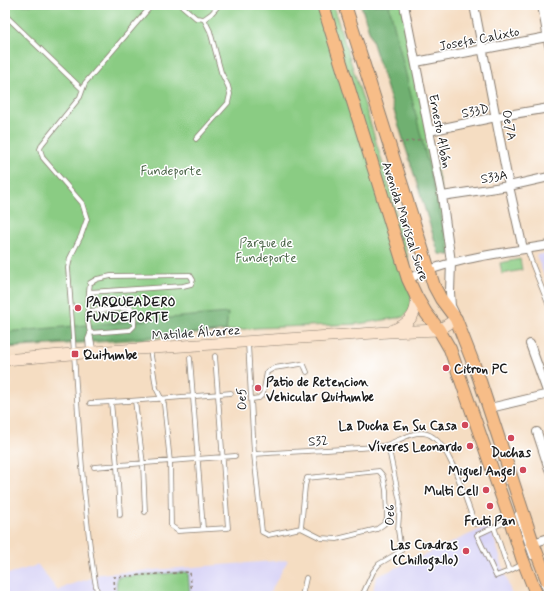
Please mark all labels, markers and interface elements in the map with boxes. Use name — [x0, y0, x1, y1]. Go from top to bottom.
street label: Josefa Calixto — [438, 23, 521, 56]
street label: Ernesto Albán — [424, 93, 455, 170]
street label: S33D — [460, 100, 491, 123]
street label: Oe7A — [497, 108, 520, 142]
street label: Avenida Mariscal Sucre — [377, 159, 432, 283]
park label: Fundeporte — [140, 163, 202, 180]
street label: S33A — [479, 167, 509, 188]
park label: Parque de Fundeporte — [235, 235, 297, 267]
place label: PARQUEADERO FUNDEPORTE — [86, 294, 175, 326]
marker: PARQUEADERO FUNDEPORTE — [73, 303, 83, 313]
street label: Matilde Álvarez — [151, 321, 242, 345]
place label: Quitumbe — [83, 347, 138, 364]
marker: Quitumbe — [70, 349, 80, 359]
place label: Citron PC — [454, 361, 508, 378]
marker: Citron PC — [441, 363, 451, 373]
place label: Patio de Retencion Vehicular Quitumbe — [266, 374, 374, 406]
marker: Patio de Retencion Vehicular Quitumbe — [253, 383, 263, 393]
street label: Oe5 — [233, 387, 252, 411]
place label: La Ducha En Su Casa — [339, 418, 457, 435]
marker: La Ducha En Su Casa — [460, 420, 470, 430]
street label: S32 — [308, 432, 329, 451]
marker: Duchas — [506, 433, 516, 443]
place label: Víveres Leonardo — [368, 439, 462, 456]
marker: Víveres Leonardo — [465, 441, 475, 451]
place label: Duchas — [491, 445, 531, 462]
place label: Miguel Angel — [448, 463, 515, 483]
marker: Miguel Angel — [518, 465, 528, 475]
place label: Multi Cell — [424, 483, 478, 500]
marker: Multi Cell — [481, 485, 491, 495]
marker: Fruti Pan — [485, 501, 495, 511]
street label: Oe6 — [382, 504, 399, 526]
place label: Fruti Pan — [464, 513, 516, 530]
place label: Las Cuadras (Chillogallo) — [390, 537, 458, 572]
marker: Las Cuadras (Chillogallo) — [461, 546, 471, 556]

